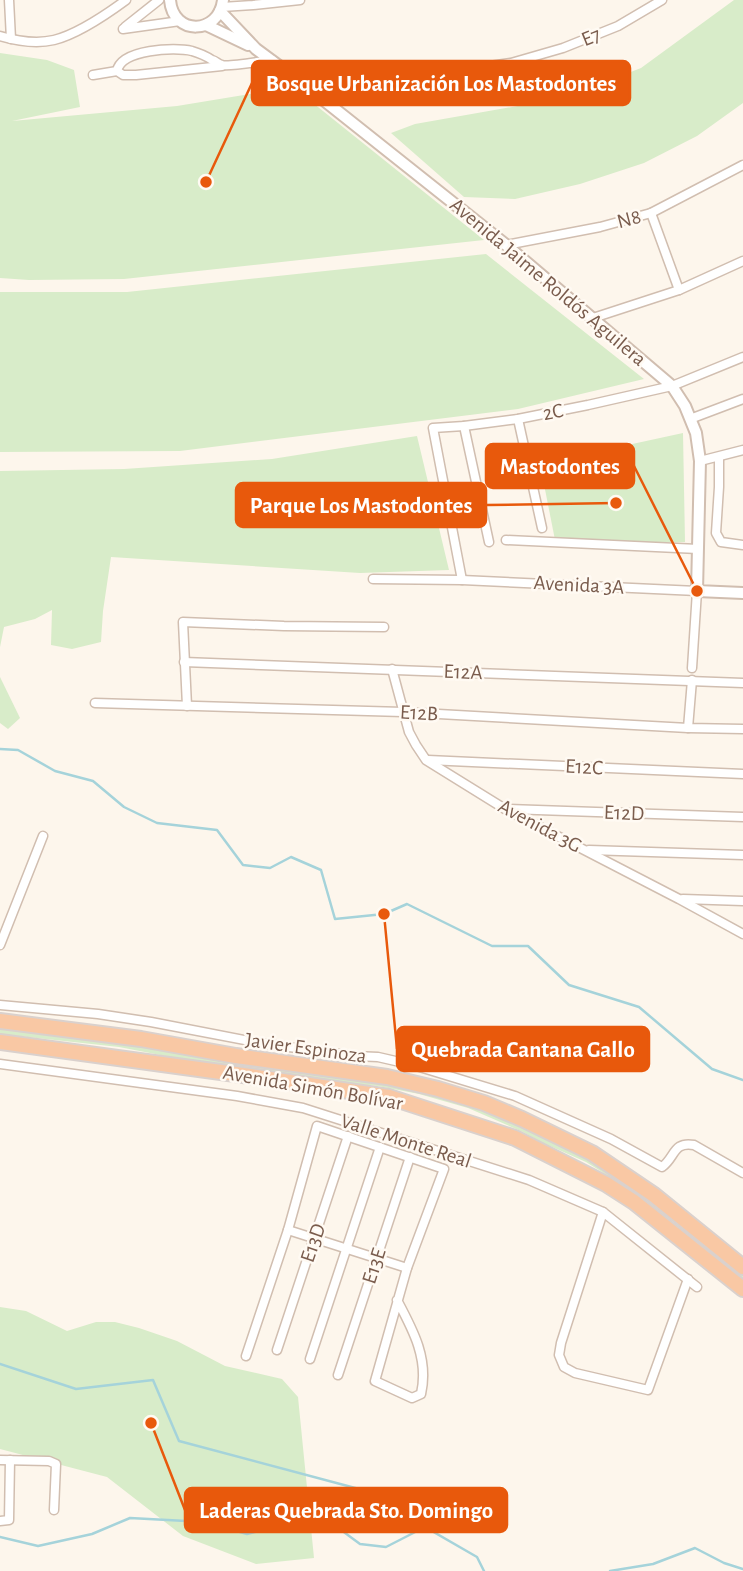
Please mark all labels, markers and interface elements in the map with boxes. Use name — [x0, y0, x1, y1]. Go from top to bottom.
street label: E7 — [578, 24, 604, 50]
callout: Bosque Urbanización Los Mastodontes — [252, 61, 630, 105]
text: Bosque Urbanización Los Mastodontes — [266, 73, 616, 96]
street label: Avenida Jaime Roldós Aguilera — [446, 194, 650, 370]
street label: N8 — [615, 206, 643, 232]
street label: 2C — [541, 400, 565, 424]
callout: Mastodontes — [486, 444, 634, 488]
text: Mastodontes — [500, 456, 620, 479]
callout: Parque Los Mastodontes — [236, 483, 486, 527]
text: Parque Los Mastodontes — [250, 495, 472, 518]
street label: Avenida 3A — [533, 572, 625, 598]
street label: E12A — [443, 661, 483, 683]
street label: E12B — [399, 702, 439, 724]
street label: E12C — [565, 756, 604, 778]
street label: Avenida 3G — [495, 795, 585, 857]
street label: E12D — [603, 802, 645, 824]
callout: Quebrada Cantana Gallo — [397, 1027, 649, 1071]
street label: Javier Espinoza — [244, 1029, 368, 1067]
text: Quebrada Cantana Gallo — [411, 1039, 635, 1062]
street label: Avenida Simón Bolívar — [221, 1062, 405, 1114]
street label: Valle Monte Real — [338, 1110, 474, 1172]
street label: E13D — [297, 1221, 329, 1265]
street label: E13E — [358, 1246, 390, 1286]
callout: Laderas Quebrada Sto. Domingo — [185, 1488, 507, 1532]
text: Laderas Quebrada Sto. Domingo — [199, 1500, 493, 1523]

